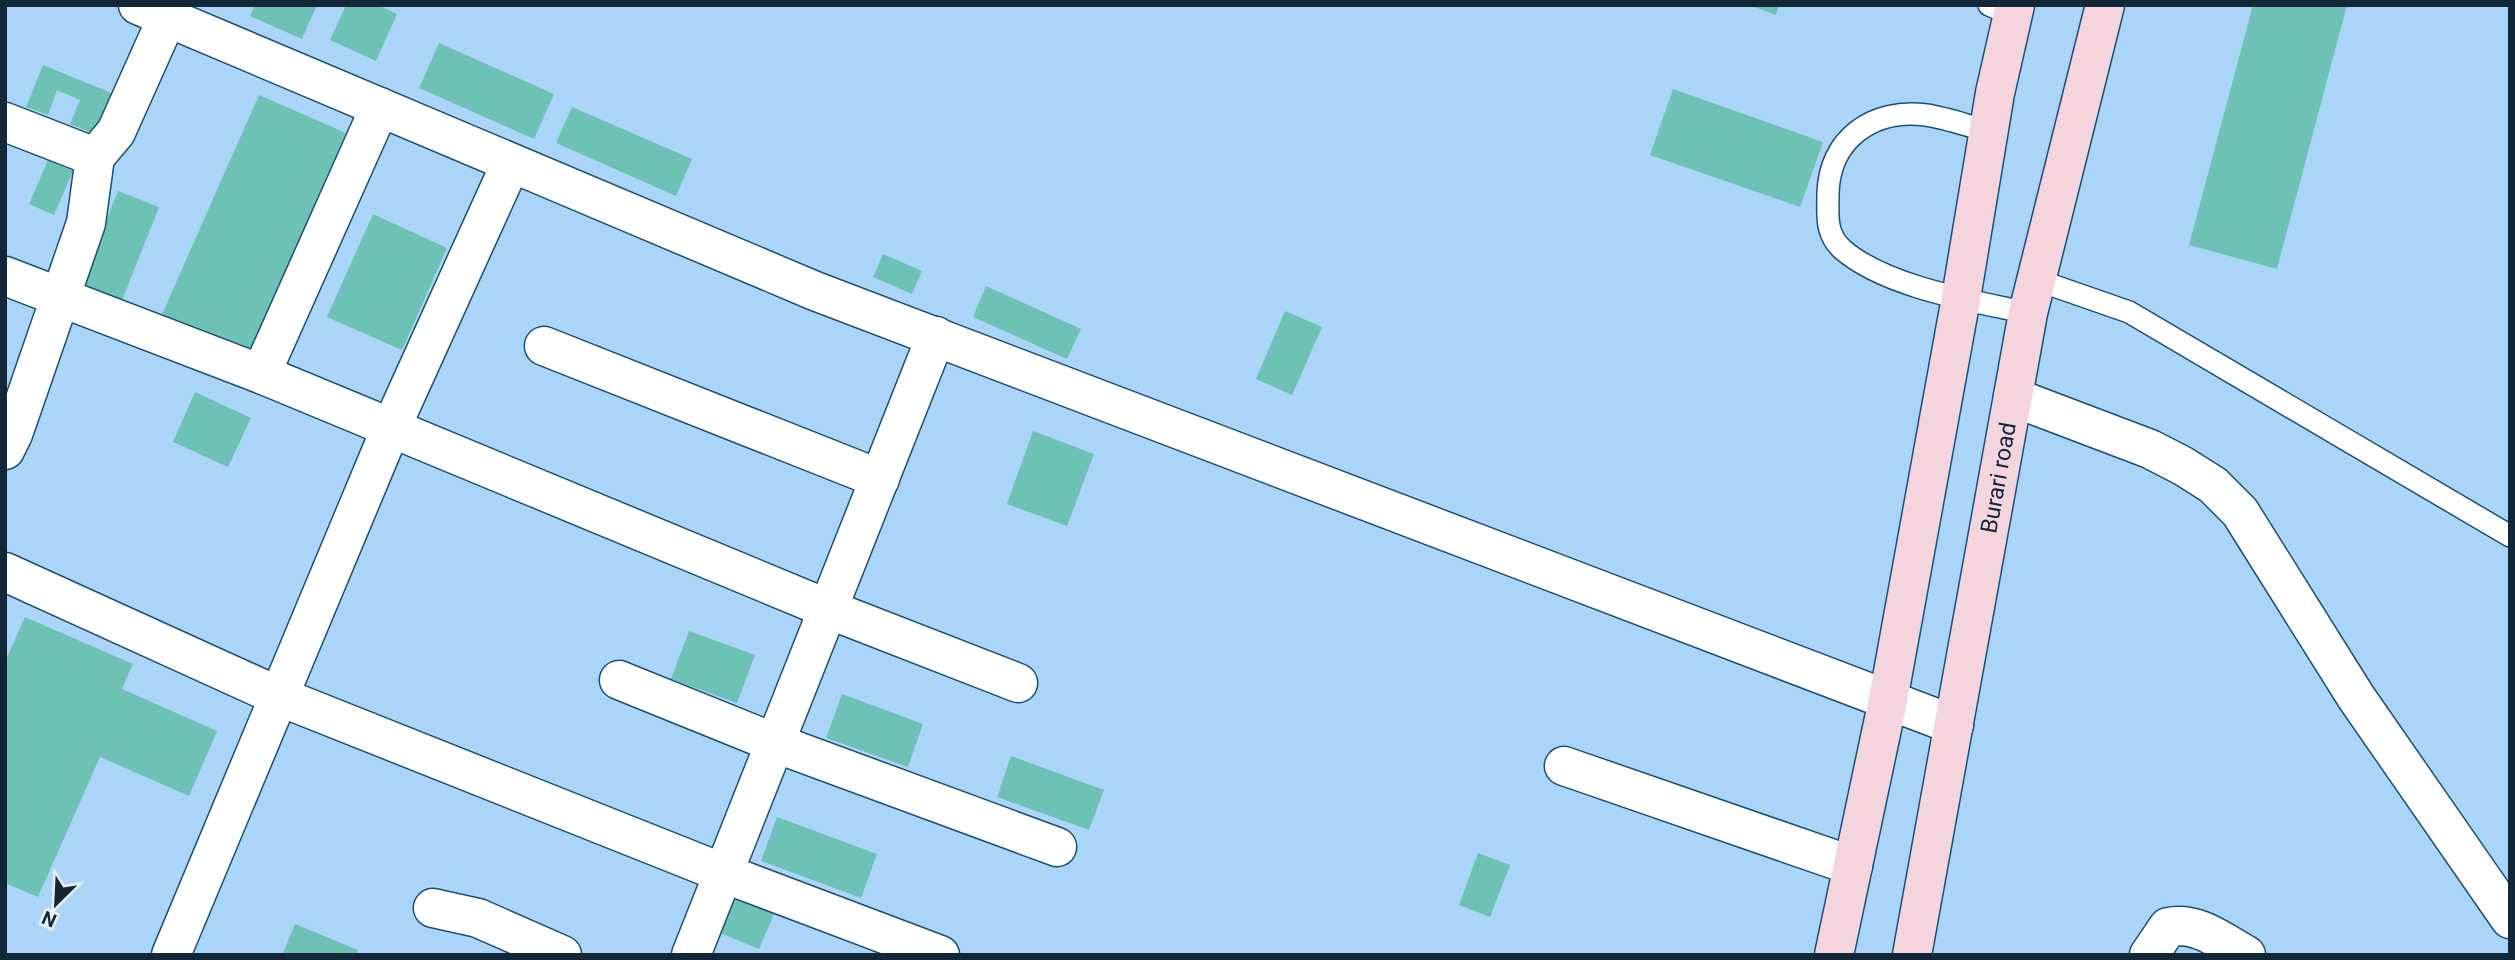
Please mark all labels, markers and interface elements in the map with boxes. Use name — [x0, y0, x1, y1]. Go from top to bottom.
street label: Burari road — [1975, 420, 2021, 535]
north arrow — [21, 869, 91, 939]
text: N — [38, 906, 60, 932]

